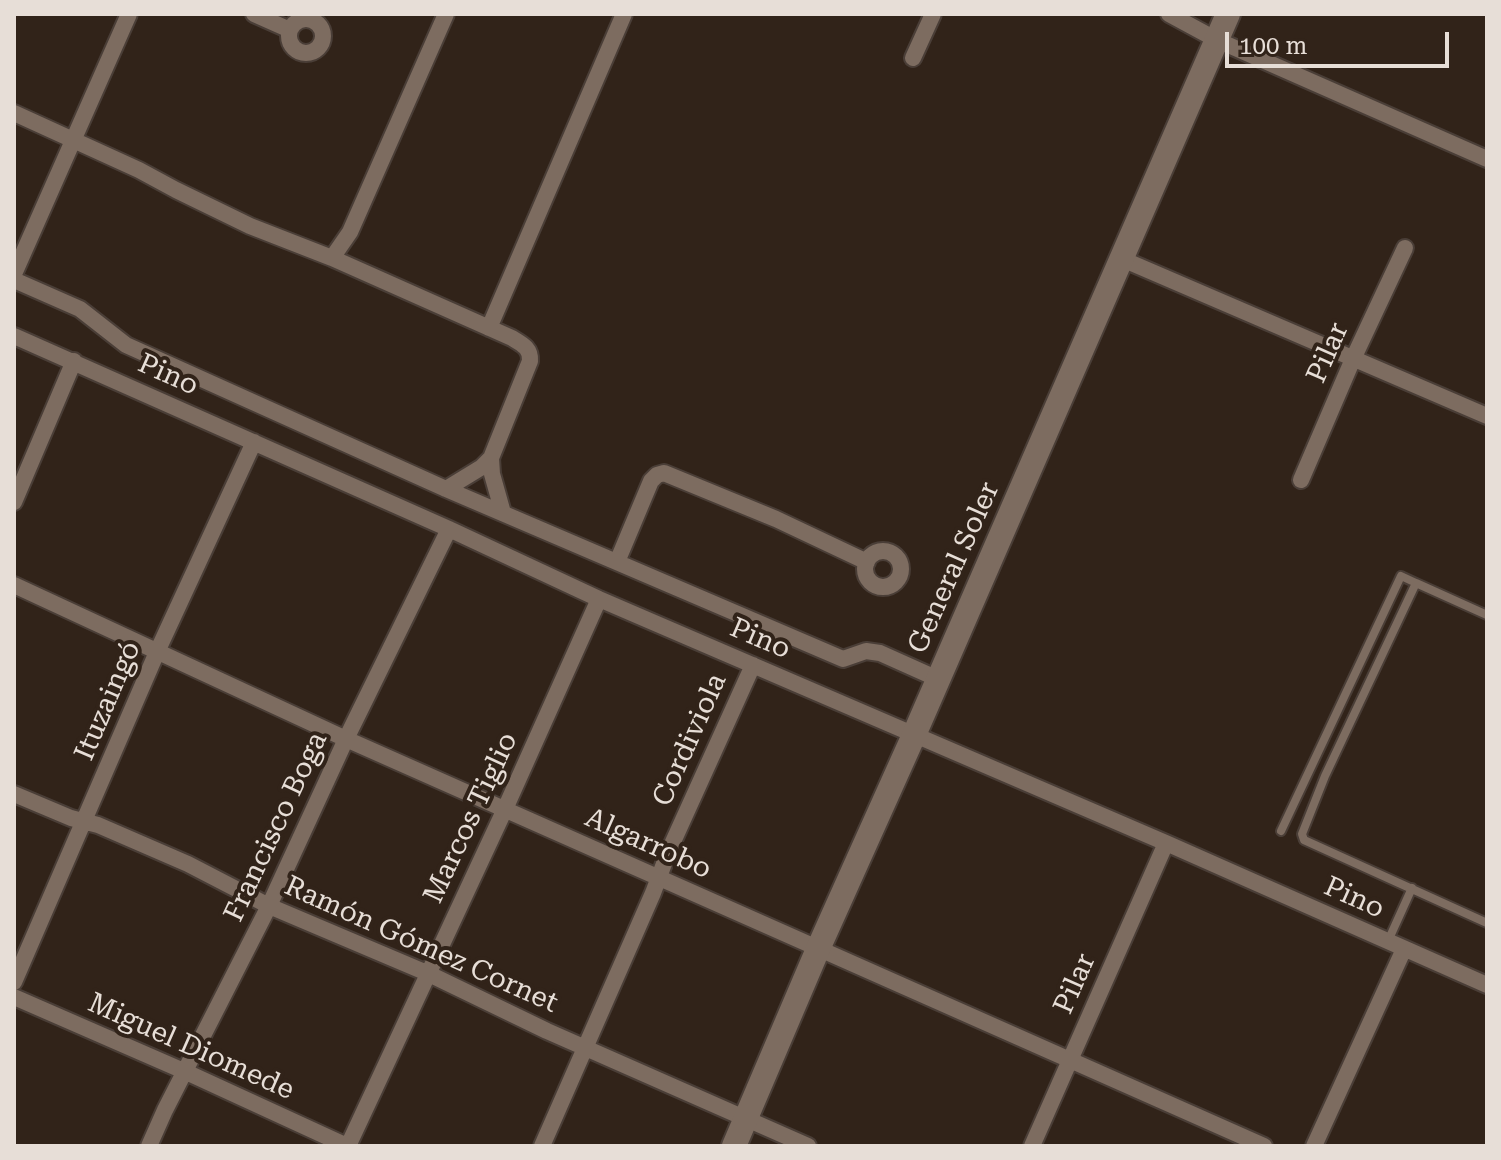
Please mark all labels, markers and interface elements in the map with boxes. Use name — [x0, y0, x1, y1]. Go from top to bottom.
scale bar — [1229, 16, 1453, 66]
text: 100 m — [1239, 32, 1307, 60]
street label: Pilar — [1300, 318, 1356, 388]
street label: Pino — [133, 347, 203, 403]
street label: General Soler — [901, 477, 1007, 659]
street label: Pino — [725, 611, 795, 667]
street label: Ituzaingó — [68, 636, 148, 766]
street label: Cordiviola — [646, 668, 734, 812]
street label: Francisco Boga — [217, 727, 335, 927]
street label: Marcos Tiglio — [417, 727, 525, 909]
street label: Algarrobo — [580, 801, 716, 887]
street label: Ramón Gómez Cornet — [279, 870, 563, 1020]
street label: Pino — [1319, 870, 1389, 926]
street label: Pilar — [1047, 949, 1103, 1019]
street label: Miguel Diomede — [83, 987, 299, 1107]

